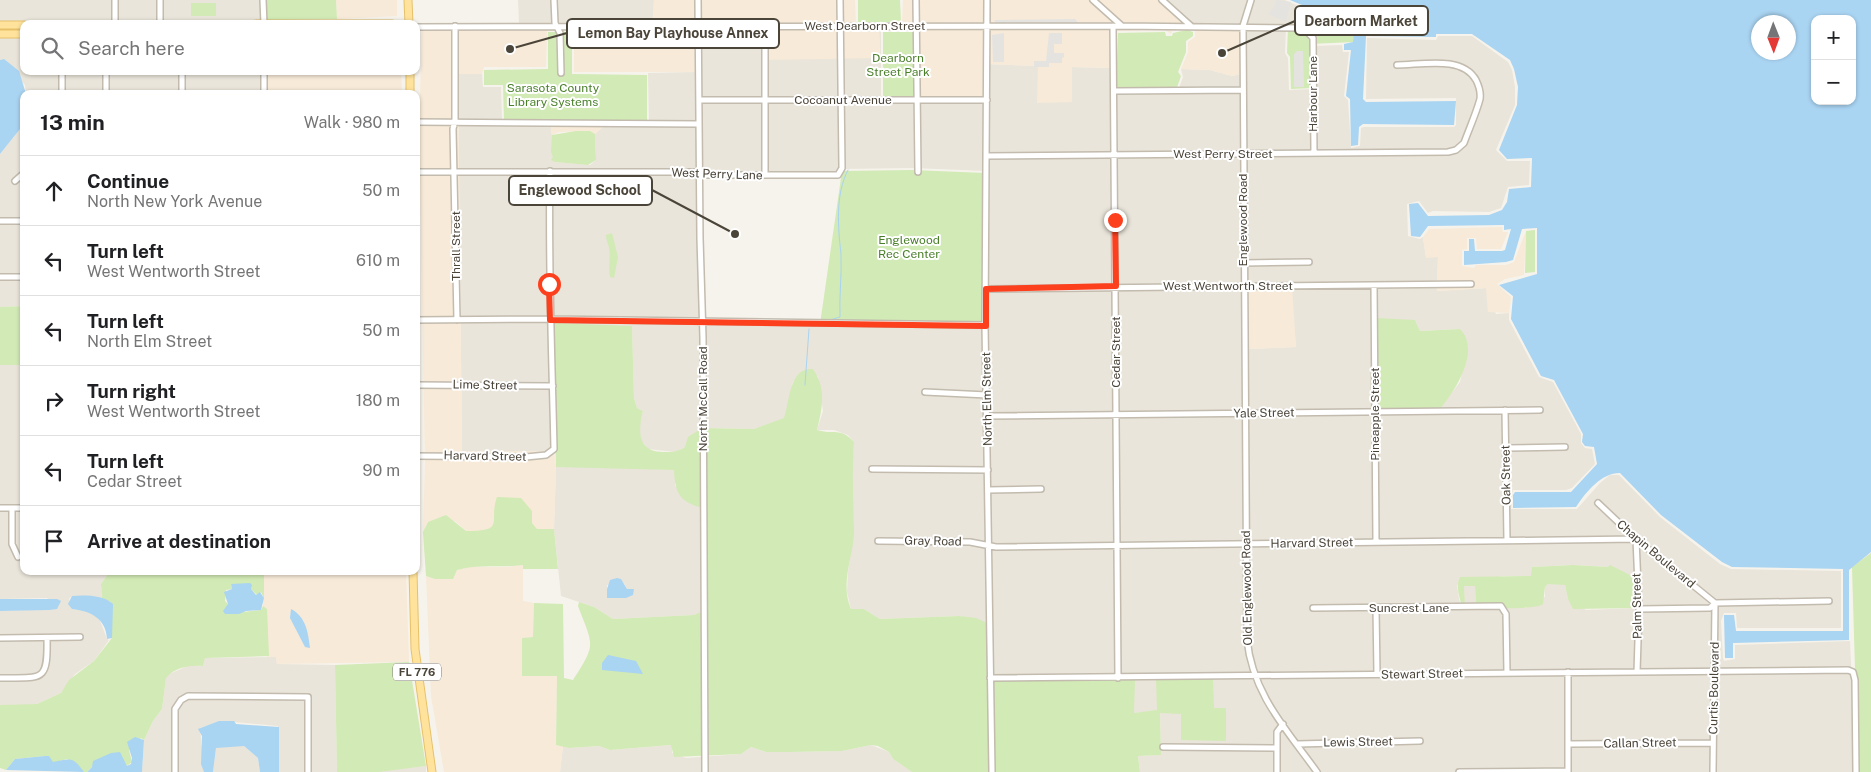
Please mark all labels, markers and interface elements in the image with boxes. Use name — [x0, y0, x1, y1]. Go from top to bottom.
callout: Dearborn Market — [1295, 6, 1428, 35]
text: Dearborn Market — [1304, 13, 1418, 29]
north arrow — [1751, 15, 1796, 60]
map controls — [1811, 15, 1856, 105]
button: + — [1811, 15, 1856, 60]
callout: Lemon Bay Playhouse Annex — [567, 19, 779, 48]
street label: West Dearborn Street — [804, 19, 926, 33]
search box — [20, 20, 420, 75]
text: Lemon Bay Playhouse Annex — [577, 25, 769, 41]
icon: search — [38, 34, 66, 62]
text: Search here — [78, 37, 185, 59]
park label: Dearborn Street Park — [866, 51, 930, 79]
street label: Harbour Lane — [1306, 56, 1320, 132]
button: − — [1811, 60, 1856, 105]
park label: Sarasota County Library Systems — [507, 81, 600, 109]
street label: Cocoanut Avenue — [794, 93, 892, 107]
text: 13 min — [40, 110, 105, 135]
text: Walk · 980 m — [304, 113, 400, 132]
street label: West Perry Street — [1173, 147, 1273, 161]
street label: West Perry Lane — [671, 165, 763, 183]
text: Continue — [87, 170, 169, 192]
street label: Englewood Road — [1236, 173, 1250, 267]
callout: Englewood School — [509, 176, 652, 205]
icon: ahead — [40, 177, 68, 205]
text: 50 m — [362, 181, 400, 200]
text: Englewood School — [519, 182, 642, 198]
text: North New York Avenue — [87, 192, 262, 211]
route end — [1104, 209, 1127, 232]
street label: Thrall Street — [449, 211, 463, 281]
park label: Englewood Rec Center — [878, 233, 940, 261]
text: Turn left — [87, 240, 164, 262]
icon: left — [40, 247, 68, 275]
text: 610 m — [356, 251, 400, 270]
text: West Wentworth Street — [87, 262, 260, 281]
route start — [538, 273, 561, 296]
street label: West Wentworth Street — [1163, 279, 1293, 293]
text: Turn left — [87, 310, 164, 332]
street label: Cedar Street — [1109, 316, 1123, 388]
icon: left — [40, 317, 68, 345]
text: 50 m — [362, 321, 400, 340]
text: North Elm Street — [87, 332, 212, 351]
street label: North McCall Road — [696, 346, 710, 452]
street label: North Elm Street — [979, 352, 995, 446]
street label: Pineapple Street — [1368, 367, 1382, 461]
street label: Lime Street — [452, 377, 518, 393]
text: Turn right — [87, 380, 176, 402]
icon: right — [40, 387, 68, 415]
text: 180 m — [356, 391, 400, 410]
text: West Wentworth Street — [87, 402, 260, 421]
street label: Yale Street — [1233, 405, 1295, 421]
street label: Oak Street — [1498, 445, 1514, 505]
street label: Harvard Street — [443, 448, 527, 464]
text: Turn left — [87, 450, 164, 472]
icon: left — [40, 457, 68, 485]
text: 90 m — [363, 461, 400, 480]
text: Cedar Street — [87, 472, 182, 491]
street label: Chapin Boulevard — [1614, 517, 1698, 591]
icon: arrive — [40, 527, 68, 555]
text: Arrive at destination — [87, 530, 271, 552]
street label: Old Englewood Road — [1239, 530, 1255, 646]
street label: Gray Road — [904, 533, 962, 549]
street label: Harvard Street — [1270, 535, 1354, 551]
street label: Palm Street — [1629, 573, 1645, 639]
street label: Suncrest Lane — [1369, 601, 1449, 615]
street label: Curtis Boulevard — [1706, 642, 1722, 734]
road number: FL 776 — [393, 664, 441, 680]
street label: Stewart Street — [1381, 666, 1463, 682]
street label: Lewis Street — [1323, 734, 1393, 750]
street label: Callan Street — [1603, 735, 1677, 751]

